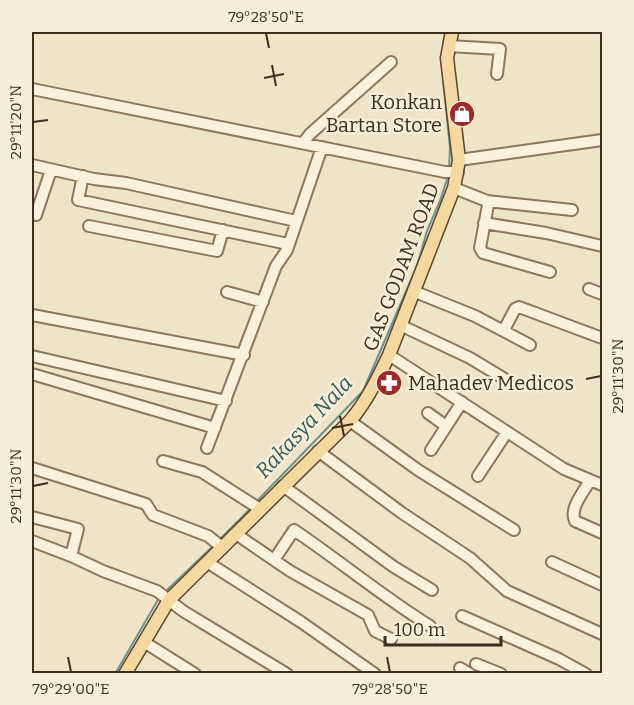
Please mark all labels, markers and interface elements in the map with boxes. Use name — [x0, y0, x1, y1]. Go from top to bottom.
text: 79°28'50"E — [228, 8, 304, 26]
text: 29°11'20"N — [7, 85, 25, 159]
place label: Konkan Bartan Store — [326, 90, 442, 137]
shop icon: Konkan Bartan Store — [447, 99, 477, 129]
street label: GAS GODAM ROAD — [358, 180, 444, 354]
text: 29°11'30"N — [609, 338, 627, 413]
pharmacy icon: Mahadev Medicos — [374, 368, 404, 398]
water label: Rakasya Nala — [250, 370, 358, 484]
place label: Mahadev Medicos — [408, 371, 574, 395]
text: 29°11'30"N — [7, 448, 25, 523]
scale bar — [385, 609, 500, 647]
text: 100 m — [394, 619, 445, 641]
text: 79°29'00"E — [32, 680, 110, 698]
text: 79°28'50"E — [352, 680, 428, 698]

